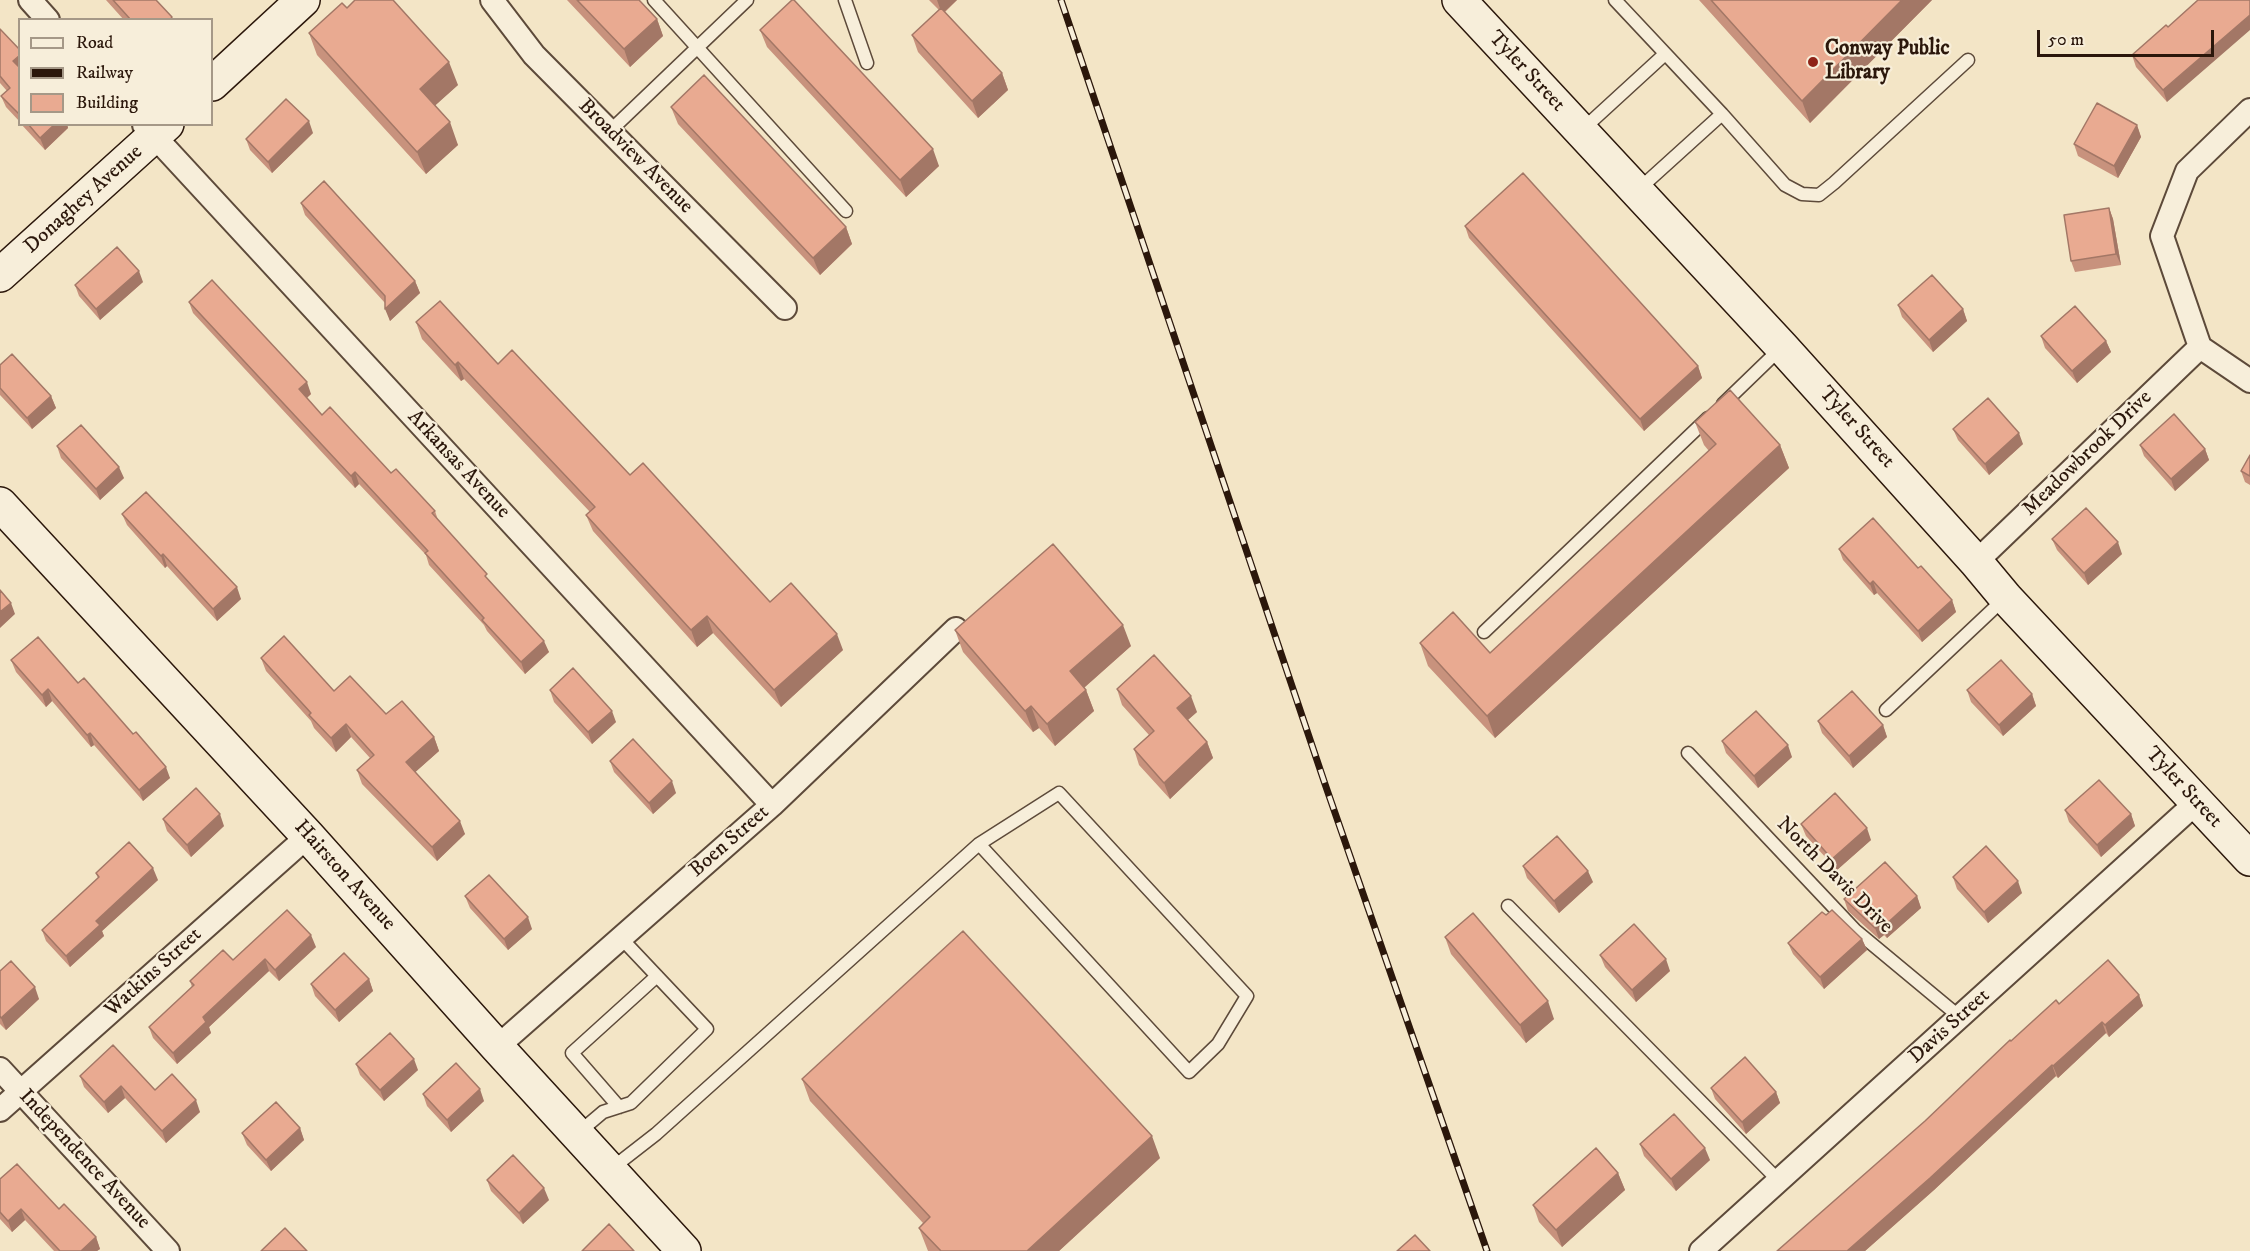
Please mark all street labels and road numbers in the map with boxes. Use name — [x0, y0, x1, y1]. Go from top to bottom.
street label: Tyler Street — [1482, 26, 1570, 118]
street label: Broadview Avenue — [572, 94, 698, 220]
street label: Donaghey Avenue — [20, 140, 148, 260]
street label: Tyler Street — [1813, 382, 1899, 474]
street label: Meadowbrook Drive — [2018, 386, 2158, 522]
street label: Arkansas Avenue — [401, 405, 515, 525]
street label: Tyler Street — [2139, 742, 2227, 834]
street label: Boen Street — [685, 801, 775, 883]
street label: North Davis Drive — [1770, 812, 1898, 940]
street label: Hairston Avenue — [288, 816, 400, 936]
street label: Watkins Street — [100, 923, 208, 1023]
street label: Davis Street — [1904, 984, 1996, 1070]
street label: Independence Avenue — [13, 1085, 155, 1235]

